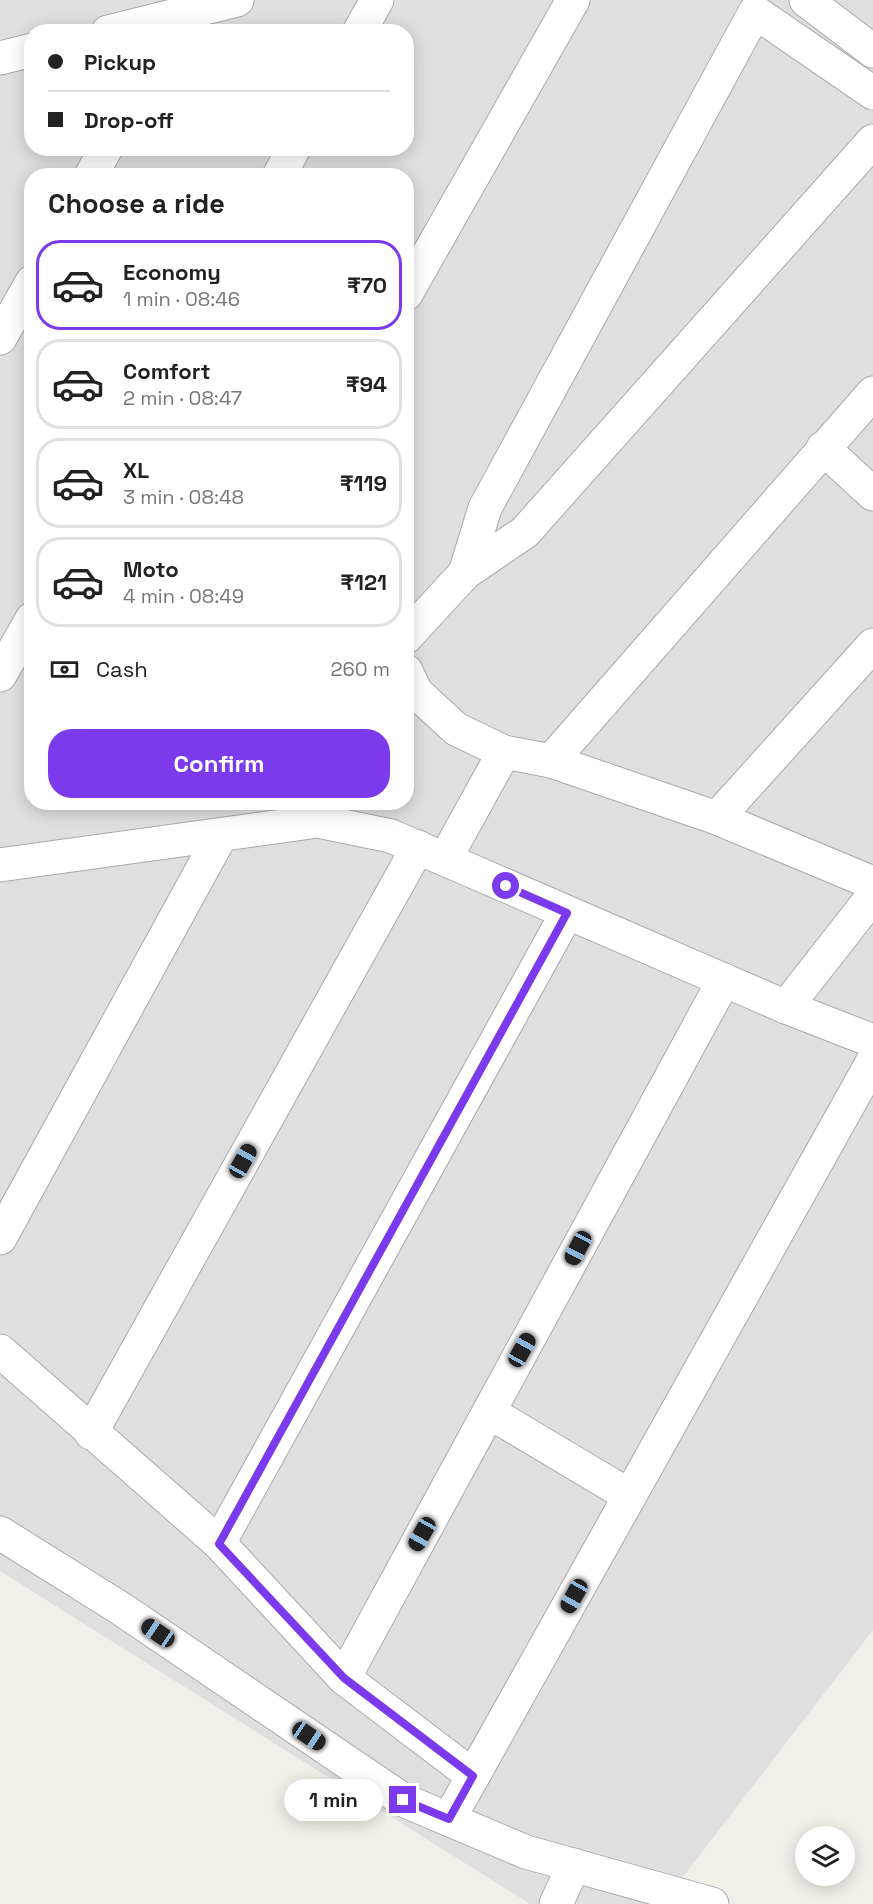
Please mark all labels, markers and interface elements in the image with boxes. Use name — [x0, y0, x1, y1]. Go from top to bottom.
text: Pickup — [84, 48, 156, 76]
text: Drop-off — [84, 106, 174, 134]
text: Choose a ride — [48, 186, 225, 221]
icon: car — [51, 258, 105, 312]
text: Economy — [123, 258, 221, 286]
text: ₹70 — [347, 271, 387, 299]
text: 1 min · 08:46 — [123, 286, 240, 312]
icon: car — [51, 357, 105, 411]
text: Comfort — [123, 357, 211, 385]
text: ₹94 — [346, 370, 387, 398]
text: 2 min · 08:47 — [123, 385, 242, 411]
icon: car — [51, 456, 105, 510]
text: XL — [123, 456, 149, 484]
text: ₹119 — [340, 469, 387, 497]
text: 3 min · 08:48 — [123, 484, 244, 510]
icon: car — [51, 555, 105, 609]
text: Moto — [123, 555, 179, 583]
text: ₹121 — [340, 568, 387, 596]
text: 4 min · 08:49 — [123, 583, 244, 609]
icon: cash — [48, 653, 81, 686]
text: Cash — [96, 655, 148, 683]
text: 260 m — [331, 656, 390, 682]
button: Confirm — [48, 729, 390, 798]
route start — [492, 872, 519, 899]
car — [226, 1141, 260, 1181]
car — [562, 1228, 594, 1268]
car — [505, 1330, 539, 1370]
car — [405, 1514, 439, 1554]
car — [557, 1576, 591, 1616]
car — [138, 1615, 178, 1651]
car — [289, 1718, 329, 1754]
callout: 1 min — [283, 1779, 382, 1821]
route end — [389, 1786, 416, 1813]
text: 1 min — [309, 1787, 358, 1813]
map controls — [795, 1826, 855, 1886]
button: layers — [795, 1826, 855, 1886]

